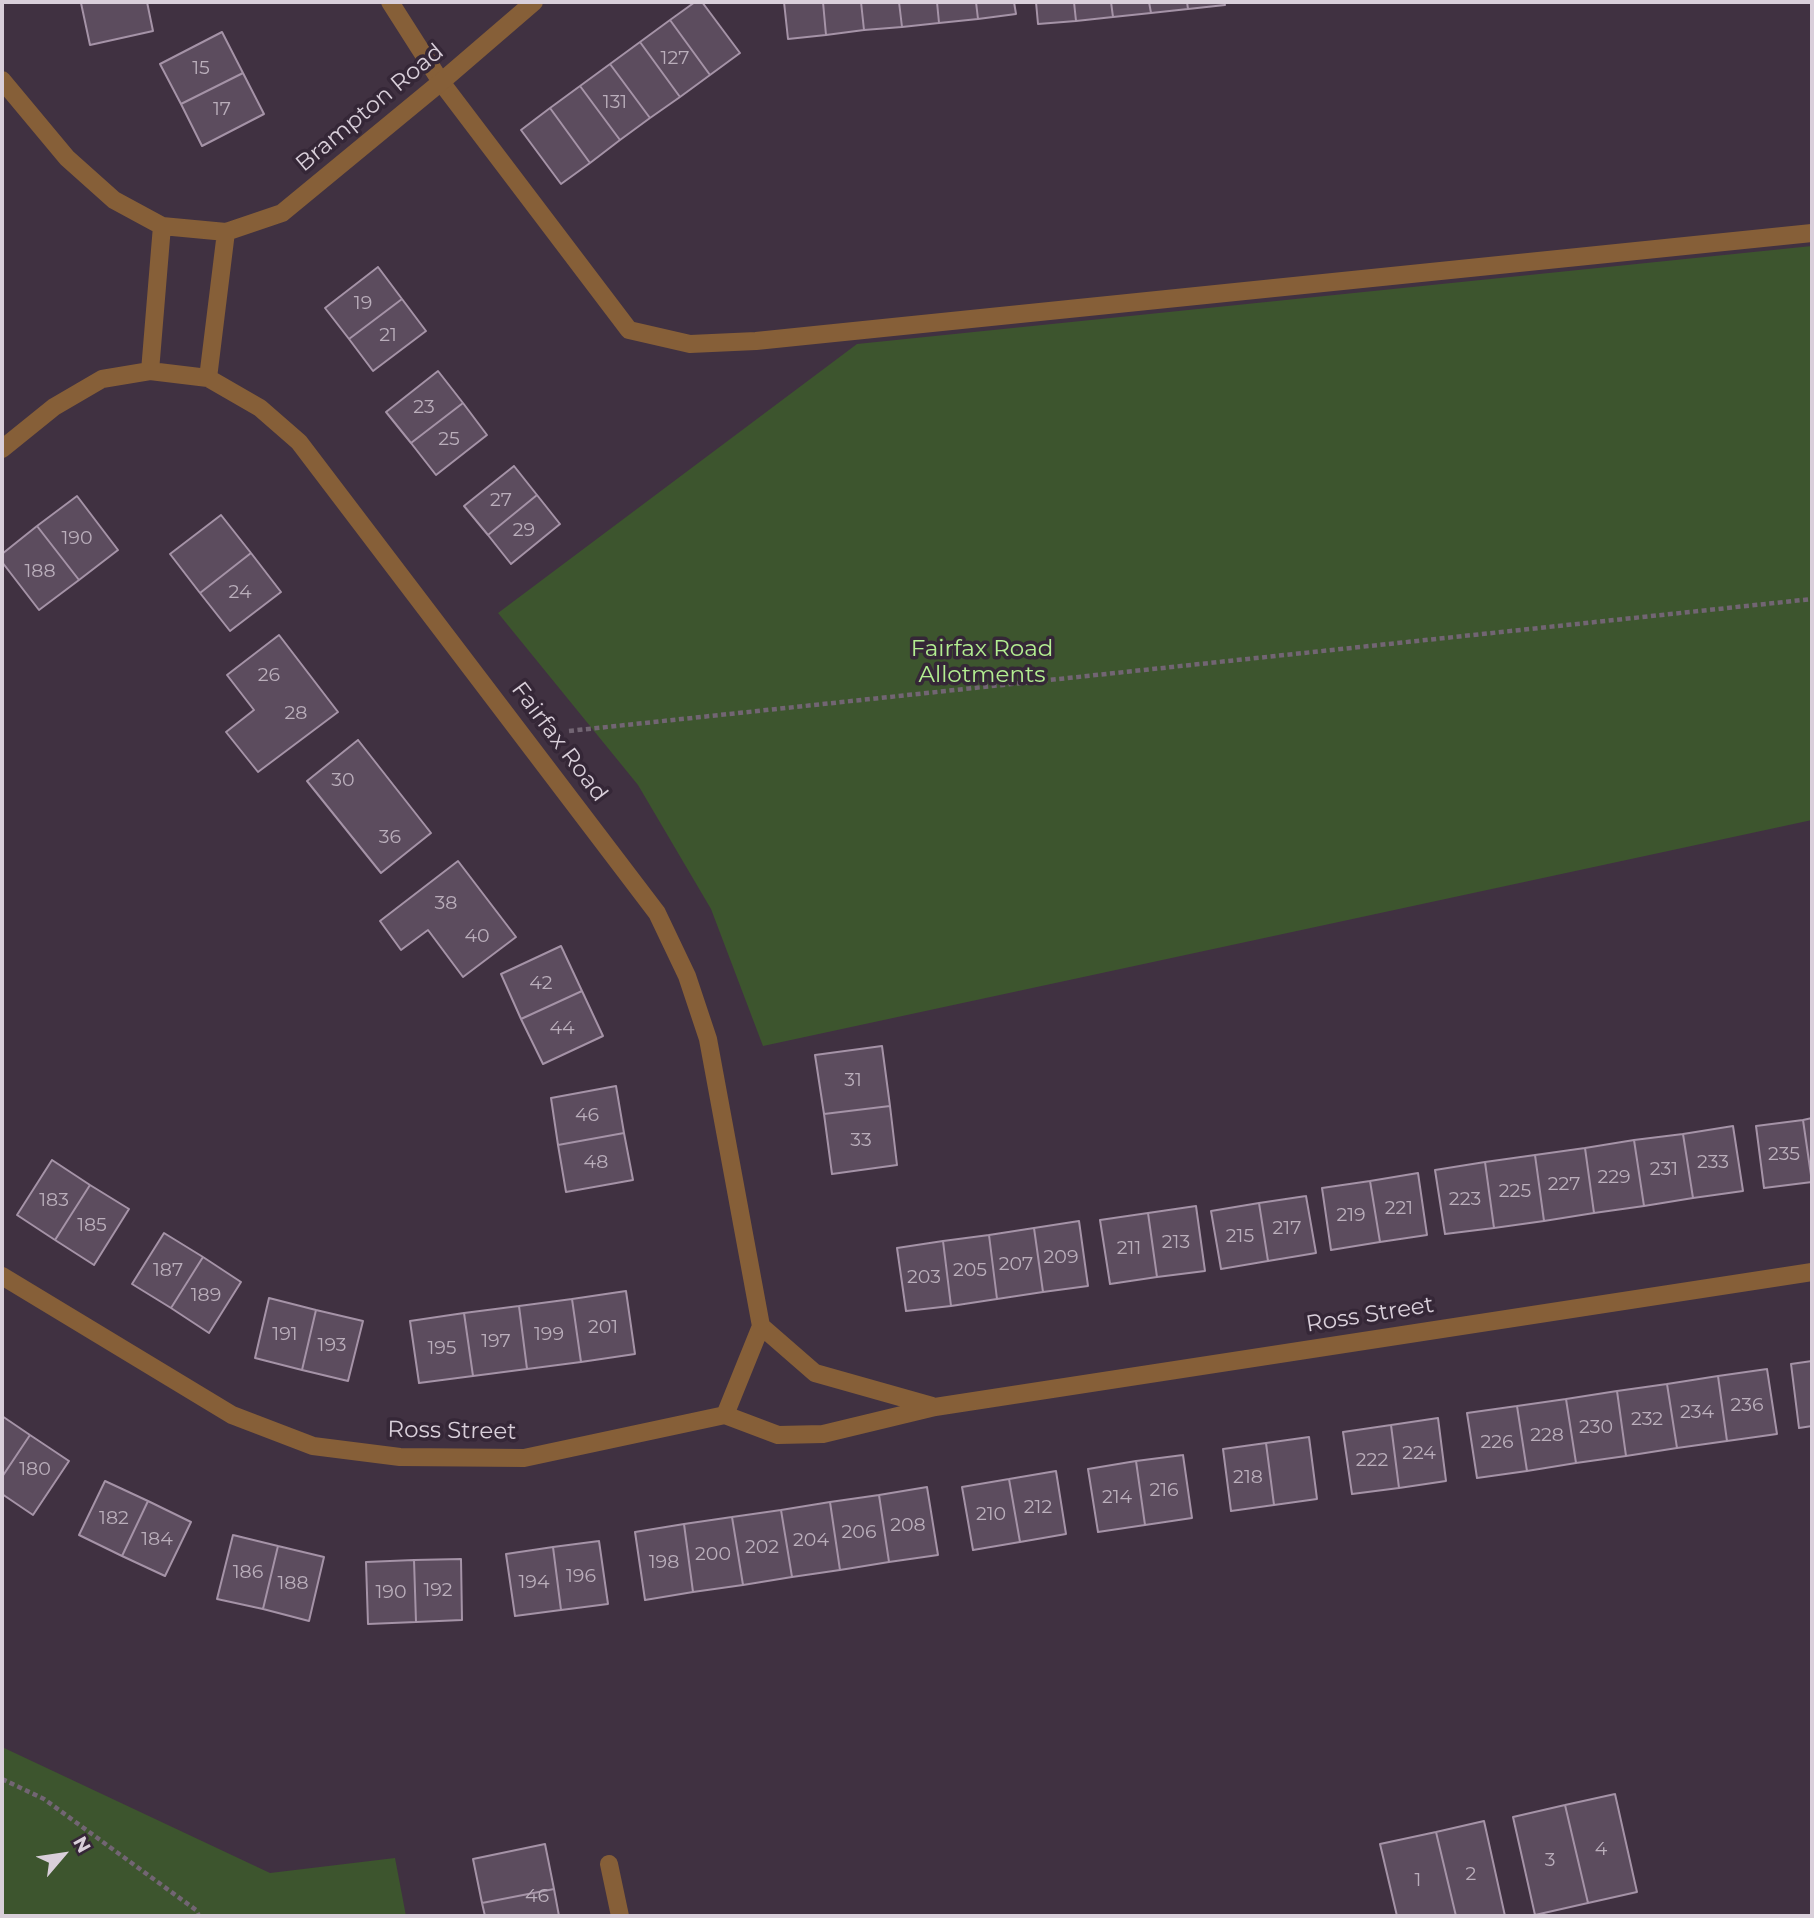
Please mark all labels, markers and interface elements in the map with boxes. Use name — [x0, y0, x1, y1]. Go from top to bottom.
street label: Brampton Road — [291, 38, 449, 178]
house number: 127 — [661, 47, 689, 69]
house number: 15 — [192, 57, 210, 79]
house number: 131 — [603, 91, 627, 113]
house number: 17 — [213, 98, 231, 120]
house number: 19 — [354, 292, 372, 314]
house number: 21 — [379, 324, 397, 346]
house number: 23 — [413, 396, 435, 418]
house number: 25 — [438, 428, 460, 450]
house number: 27 — [490, 489, 512, 511]
house number: 29 — [513, 519, 535, 541]
house number: 190 — [61, 527, 93, 549]
house number: 188 — [24, 560, 56, 582]
house number: 24 — [229, 581, 251, 603]
park label: Fairfax Road Allotments — [911, 635, 1053, 689]
house number: 26 — [258, 664, 280, 686]
street label: Fairfax Road — [505, 677, 613, 807]
house number: 28 — [285, 702, 307, 724]
house number: 30 — [331, 769, 355, 791]
house number: 36 — [379, 826, 401, 848]
house number: 38 — [435, 892, 457, 914]
house number: 40 — [464, 925, 490, 947]
house number: 42 — [529, 972, 553, 994]
house number: 44 — [549, 1017, 575, 1039]
house number: 31 — [844, 1069, 862, 1091]
house number: 46 — [575, 1104, 599, 1126]
house number: 33 — [850, 1129, 872, 1151]
house number: 235 — [1768, 1143, 1800, 1165]
house number: 48 — [584, 1151, 608, 1173]
house number: 233 — [1697, 1151, 1729, 1173]
house number: 231 — [1650, 1158, 1678, 1180]
house number: 229 — [1597, 1166, 1631, 1188]
house number: 227 — [1548, 1173, 1580, 1195]
house number: 225 — [1499, 1180, 1531, 1202]
house number: 223 — [1449, 1188, 1481, 1210]
house number: 183 — [39, 1189, 69, 1211]
house number: 221 — [1385, 1197, 1413, 1219]
house number: 219 — [1336, 1204, 1366, 1226]
house number: 185 — [77, 1214, 107, 1236]
house number: 217 — [1273, 1217, 1301, 1239]
house number: 215 — [1226, 1225, 1254, 1247]
house number: 213 — [1162, 1231, 1190, 1253]
house number: 211 — [1117, 1237, 1141, 1259]
house number: 209 — [1044, 1246, 1078, 1268]
house number: 207 — [999, 1253, 1033, 1275]
house number: 187 — [153, 1259, 183, 1281]
house number: 205 — [953, 1259, 987, 1281]
house number: 203 — [907, 1266, 941, 1288]
house number: 189 — [191, 1284, 221, 1306]
street label: Ross Street — [1304, 1291, 1436, 1339]
house number: 201 — [588, 1316, 618, 1338]
house number: 191 — [272, 1323, 298, 1345]
house number: 199 — [534, 1323, 564, 1345]
house number: 197 — [481, 1330, 511, 1352]
house number: 193 — [318, 1334, 346, 1356]
house number: 195 — [427, 1337, 457, 1359]
house number: 236 — [1730, 1394, 1764, 1416]
house number: 234 — [1680, 1401, 1714, 1423]
house number: 232 — [1631, 1408, 1663, 1430]
street label: Ross Street — [387, 1416, 517, 1446]
house number: 230 — [1579, 1416, 1613, 1438]
house number: 228 — [1530, 1424, 1564, 1446]
house number: 226 — [1480, 1431, 1514, 1453]
house number: 224 — [1402, 1442, 1436, 1464]
house number: 222 — [1356, 1449, 1388, 1471]
house number: 180 — [19, 1458, 51, 1480]
house number: 218 — [1233, 1466, 1263, 1488]
house number: 216 — [1149, 1479, 1179, 1501]
house number: 214 — [1102, 1486, 1132, 1508]
house number: 212 — [1024, 1496, 1052, 1518]
house number: 210 — [976, 1503, 1006, 1525]
house number: 182 — [99, 1507, 129, 1529]
house number: 208 — [890, 1514, 926, 1536]
house number: 206 — [842, 1521, 876, 1543]
house number: 184 — [141, 1528, 173, 1550]
house number: 204 — [793, 1529, 829, 1551]
house number: 202 — [745, 1536, 779, 1558]
house number: 200 — [695, 1543, 731, 1565]
house number: 198 — [649, 1551, 679, 1573]
house number: 186 — [233, 1561, 263, 1583]
house number: 196 — [566, 1565, 596, 1587]
house number: 194 — [519, 1571, 549, 1593]
house number: 188 — [277, 1572, 309, 1594]
house number: 192 — [423, 1579, 453, 1601]
house number: 190 — [375, 1581, 407, 1603]
north arrow — [28, 1820, 98, 1890]
text: N — [68, 1832, 96, 1857]
house number: 4 — [1595, 1838, 1607, 1860]
house number: 3 — [1545, 1849, 1555, 1871]
house number: 2 — [1466, 1863, 1476, 1885]
house number: 1 — [1415, 1869, 1421, 1891]
house number: 46 — [525, 1885, 549, 1907]

